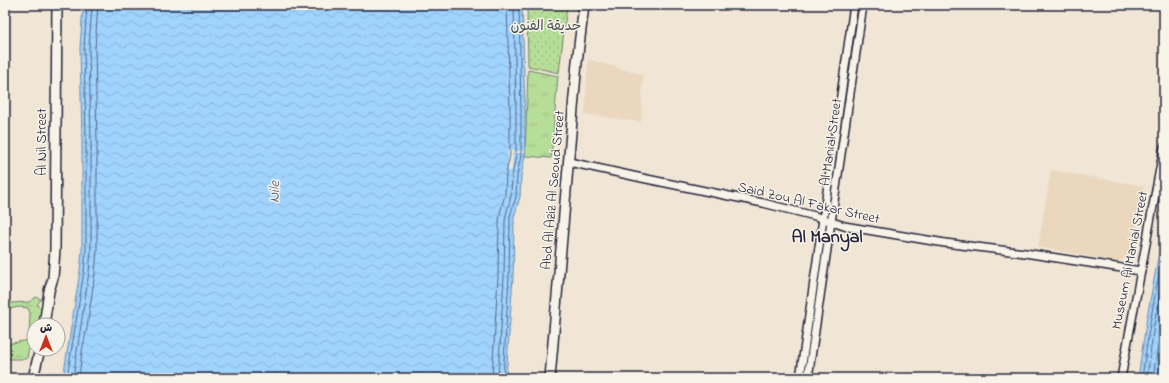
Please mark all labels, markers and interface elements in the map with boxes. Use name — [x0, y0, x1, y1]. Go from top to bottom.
park label: حديقة الفنون — [511, 16, 581, 37]
street label: Al Manial Street — [815, 97, 848, 188]
street label: Al Nil Street — [32, 108, 53, 176]
street label: Abd Al Aziz Al Seoud Street — [536, 109, 571, 271]
street label: Said Zou Al Fakar Street — [736, 177, 882, 230]
water label: Nile — [264, 180, 286, 203]
street label: Museum Al Manial Street — [1107, 189, 1154, 331]
district label: Al Manyal — [792, 225, 862, 252]
north arrow — [26, 317, 66, 357]
text: ش — [40, 320, 52, 336]

